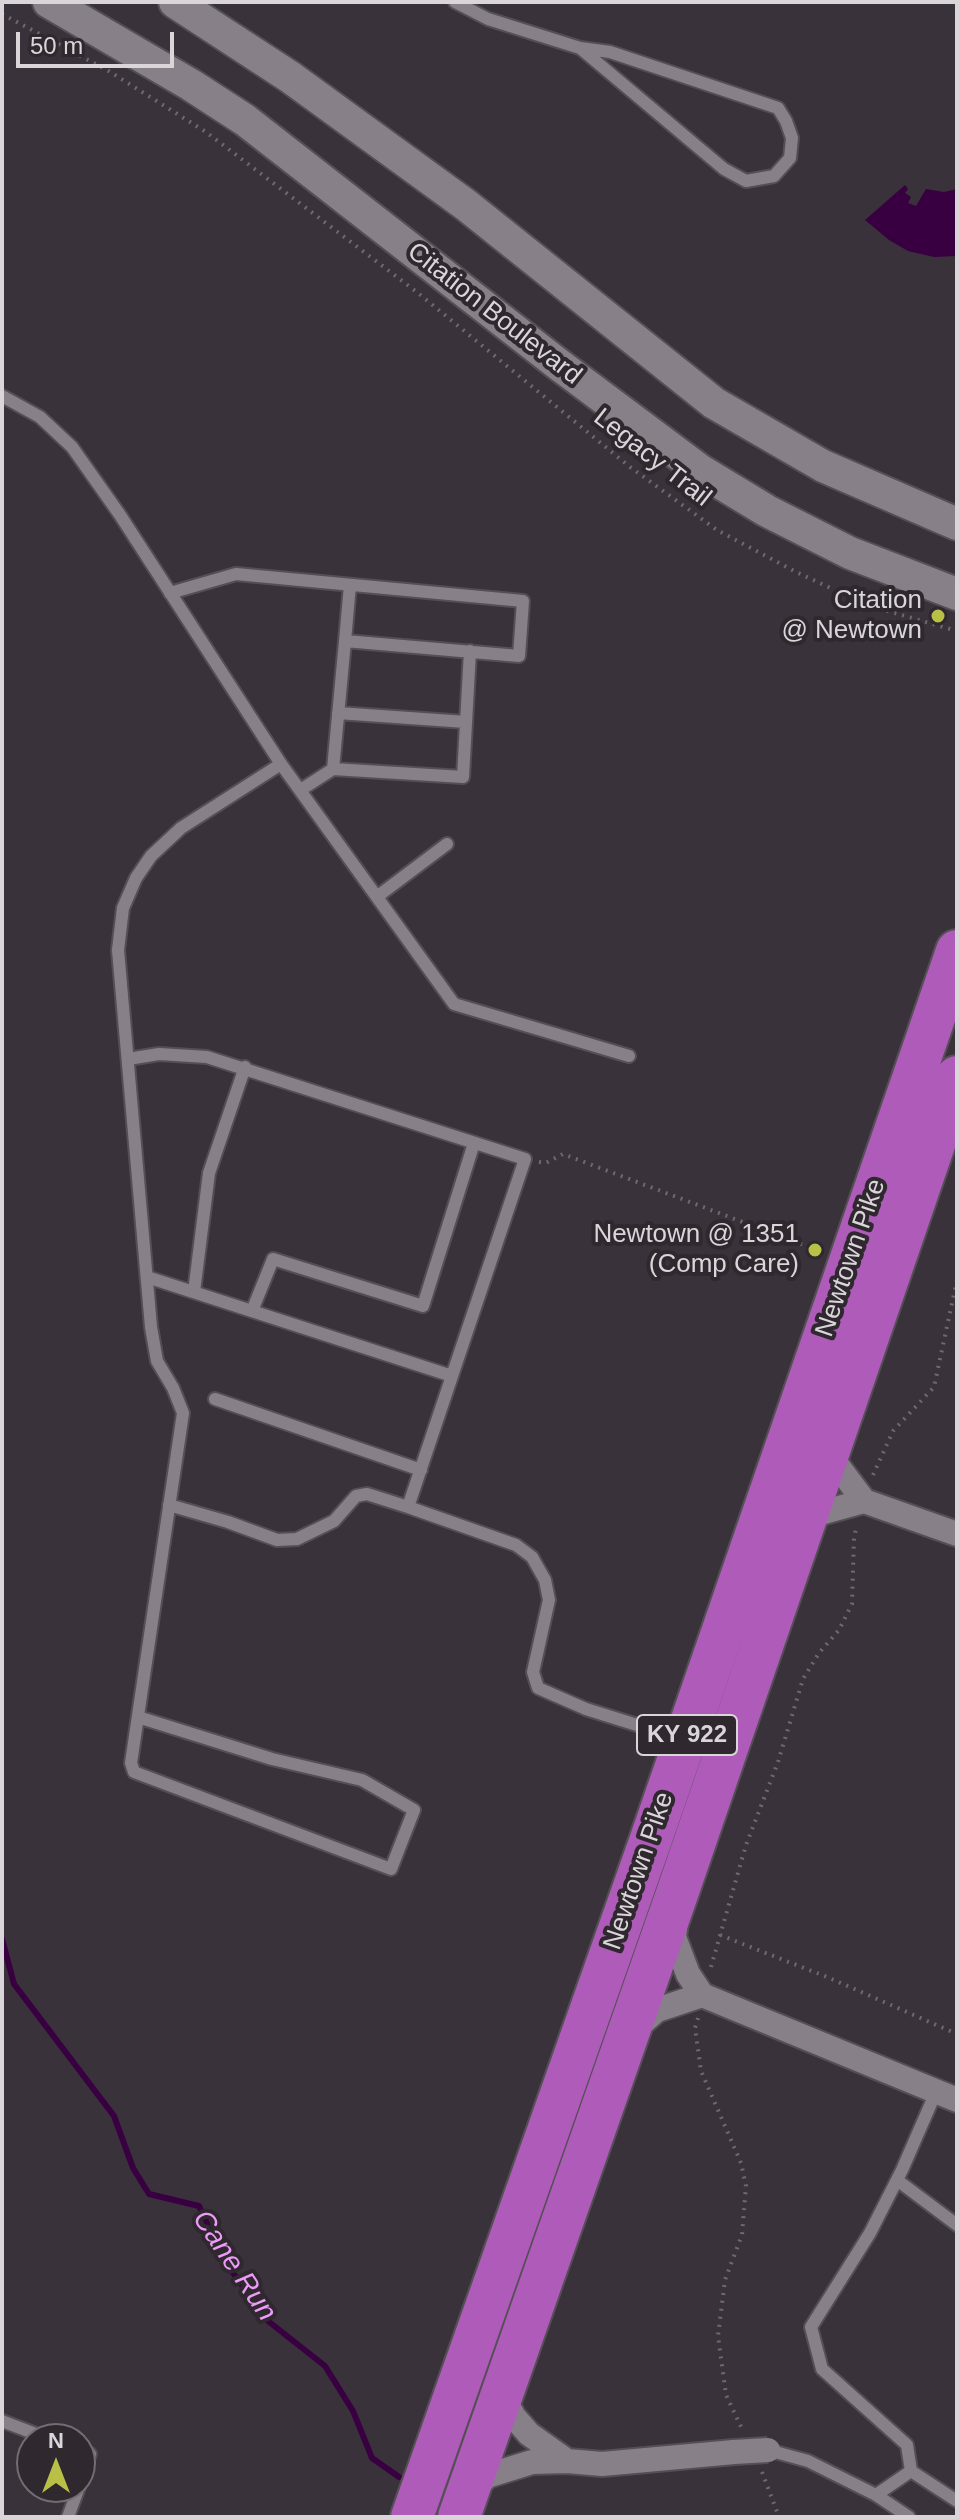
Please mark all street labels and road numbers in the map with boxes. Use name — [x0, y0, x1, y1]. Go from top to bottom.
street label: Citation Boulevard — [401, 236, 587, 392]
street label: Legacy Trail — [587, 402, 717, 514]
street label: Newtown Pike — [809, 1175, 893, 1341]
road number: KY 922 — [637, 1715, 737, 1755]
street label: Newtown Pike — [597, 1788, 681, 1954]

